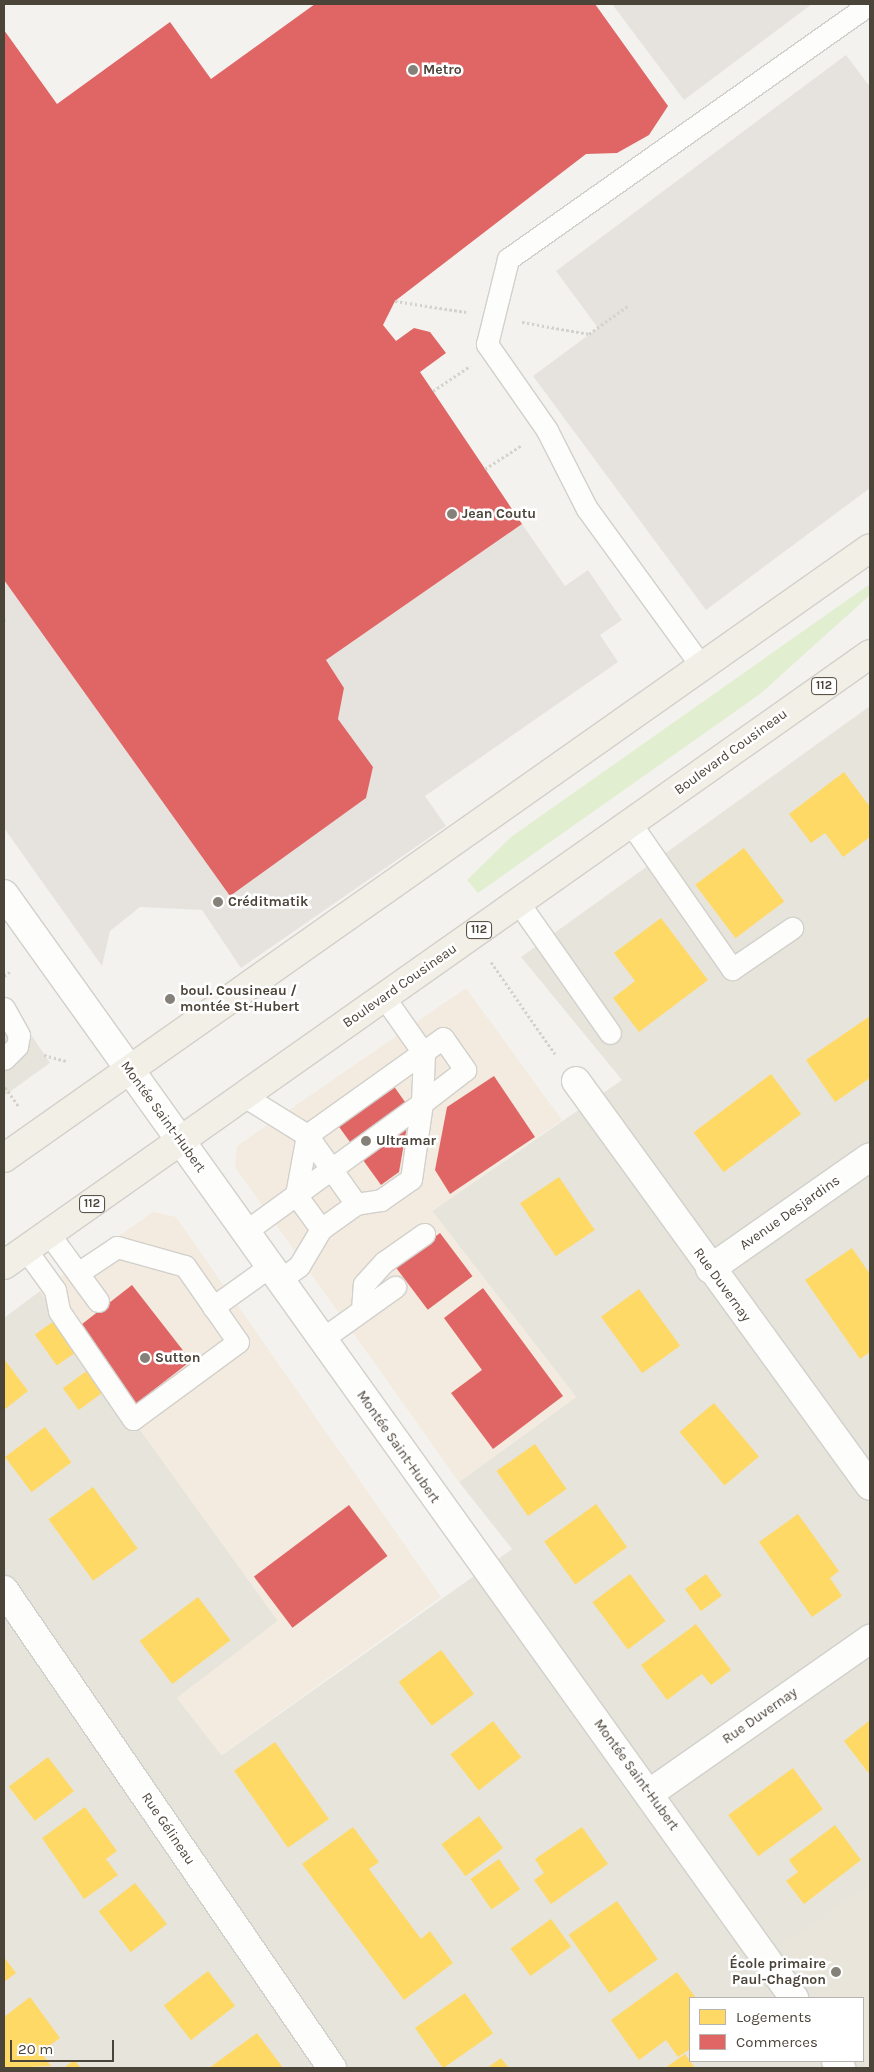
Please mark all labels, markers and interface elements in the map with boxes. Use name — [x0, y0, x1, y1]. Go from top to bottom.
place label: Metro — [423, 62, 462, 78]
marker: Metro — [407, 64, 419, 76]
place label: Jean Coutu — [462, 506, 536, 522]
marker: Jean Coutu — [446, 508, 458, 520]
road number: 112 — [810, 676, 838, 696]
street label: Boulevard Cousineau — [671, 705, 791, 799]
place label: Créditmatik — [228, 894, 308, 910]
marker: Créditmatik — [212, 896, 224, 908]
road number: 112 — [465, 920, 493, 940]
street label: Boulevard Cousineau — [340, 940, 460, 1032]
place label: boul. Cousineau / montée St-Hubert — [180, 983, 299, 1016]
marker: boul. Cousineau / montée St-Hubert — [164, 993, 176, 1005]
street label: Montée Saint-Hubert — [117, 1058, 209, 1176]
place label: Ultramar — [376, 1133, 436, 1149]
marker: Ultramar — [360, 1135, 372, 1147]
street label: Avenue Desjardins — [737, 1172, 843, 1254]
road number: 112 — [78, 1194, 106, 1214]
street label: Rue Duvernay — [690, 1245, 754, 1325]
place label: Sutton — [155, 1350, 200, 1366]
marker: Sutton — [139, 1352, 151, 1364]
street label: Montée Saint-Hubert — [353, 1388, 443, 1506]
street label: Rue Duvernay — [719, 1684, 801, 1748]
street label: Montée Saint-Hubert — [590, 1716, 682, 1834]
street label: Rue Gélineau — [138, 1790, 198, 1868]
place label: École primaire Paul-Chagnon — [730, 1956, 826, 1988]
marker: École primaire Paul-Chagnon — [830, 1966, 842, 1978]
legend — [689, 1997, 864, 2062]
text: Logements — [736, 2008, 812, 2026]
scale bar — [12, 2030, 116, 2062]
text: Commerces — [736, 2033, 818, 2051]
text: 20 m — [18, 2040, 53, 2058]

